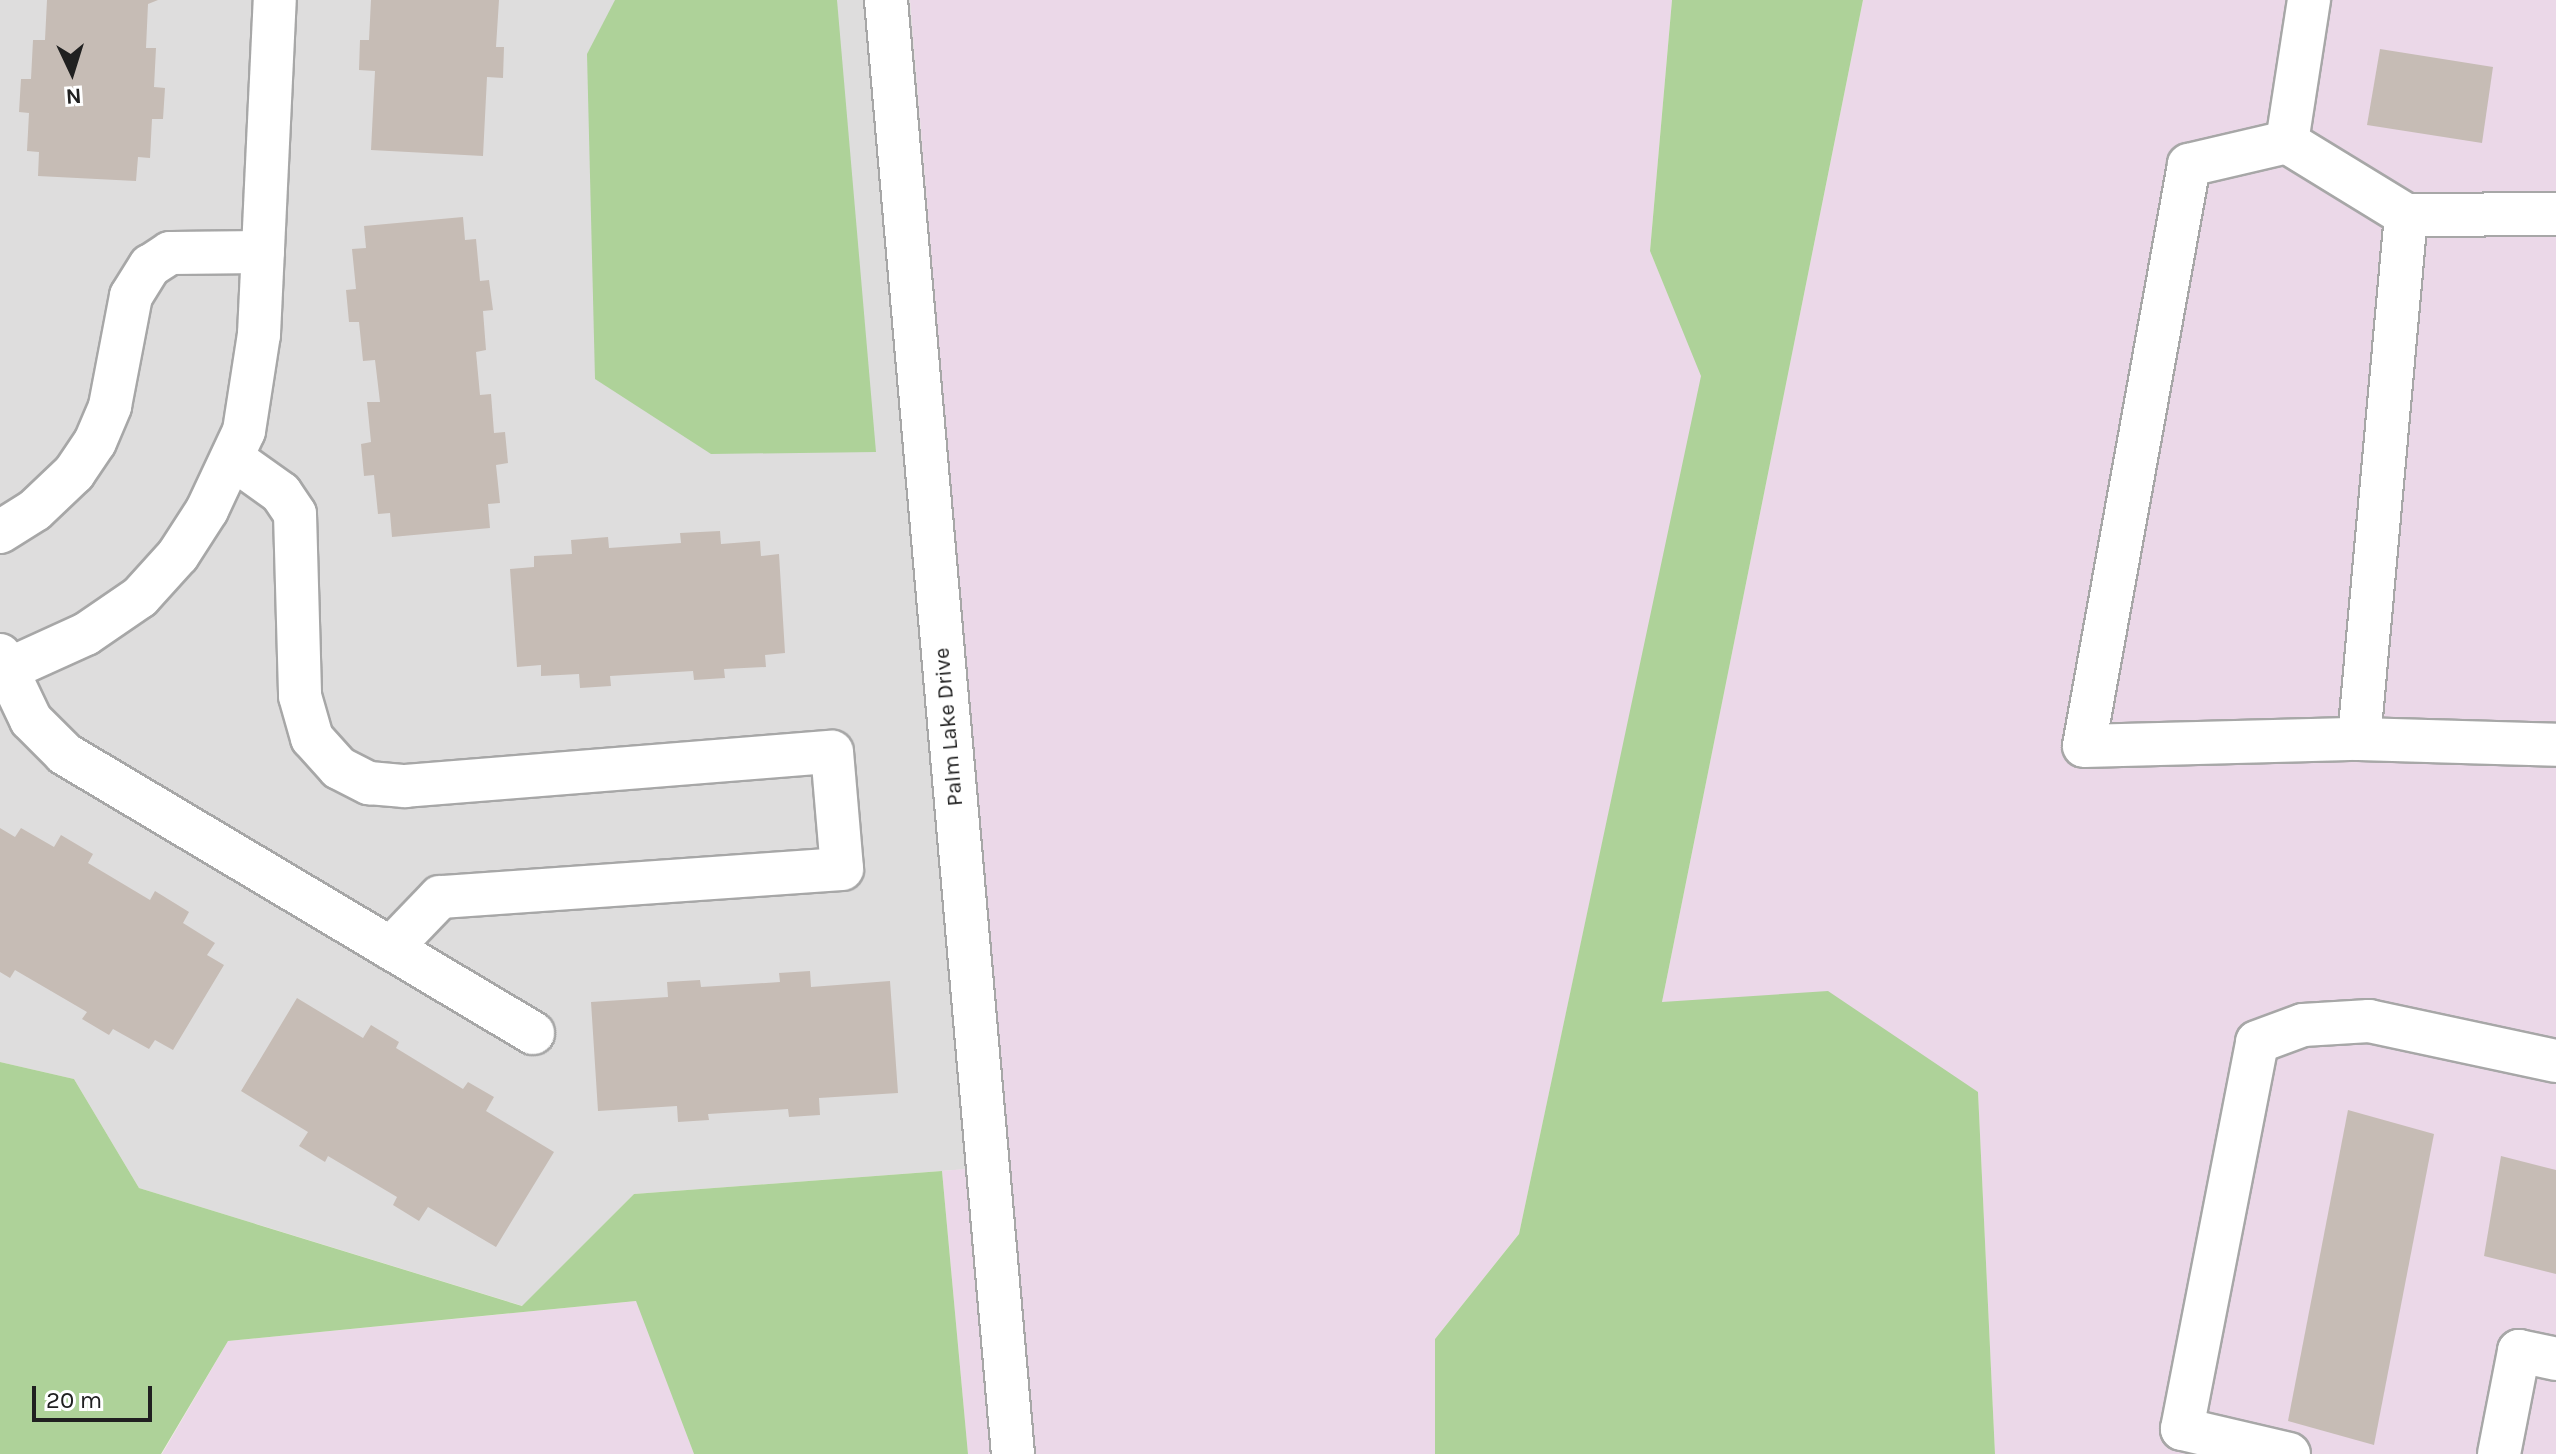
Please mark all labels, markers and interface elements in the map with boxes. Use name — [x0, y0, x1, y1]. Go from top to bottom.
north arrow — [32, 32, 112, 112]
text: N — [65, 82, 82, 109]
street label: Palm Lake Drive — [929, 647, 969, 807]
scale bar — [36, 1370, 156, 1420]
text: 20 m — [46, 1386, 102, 1414]

